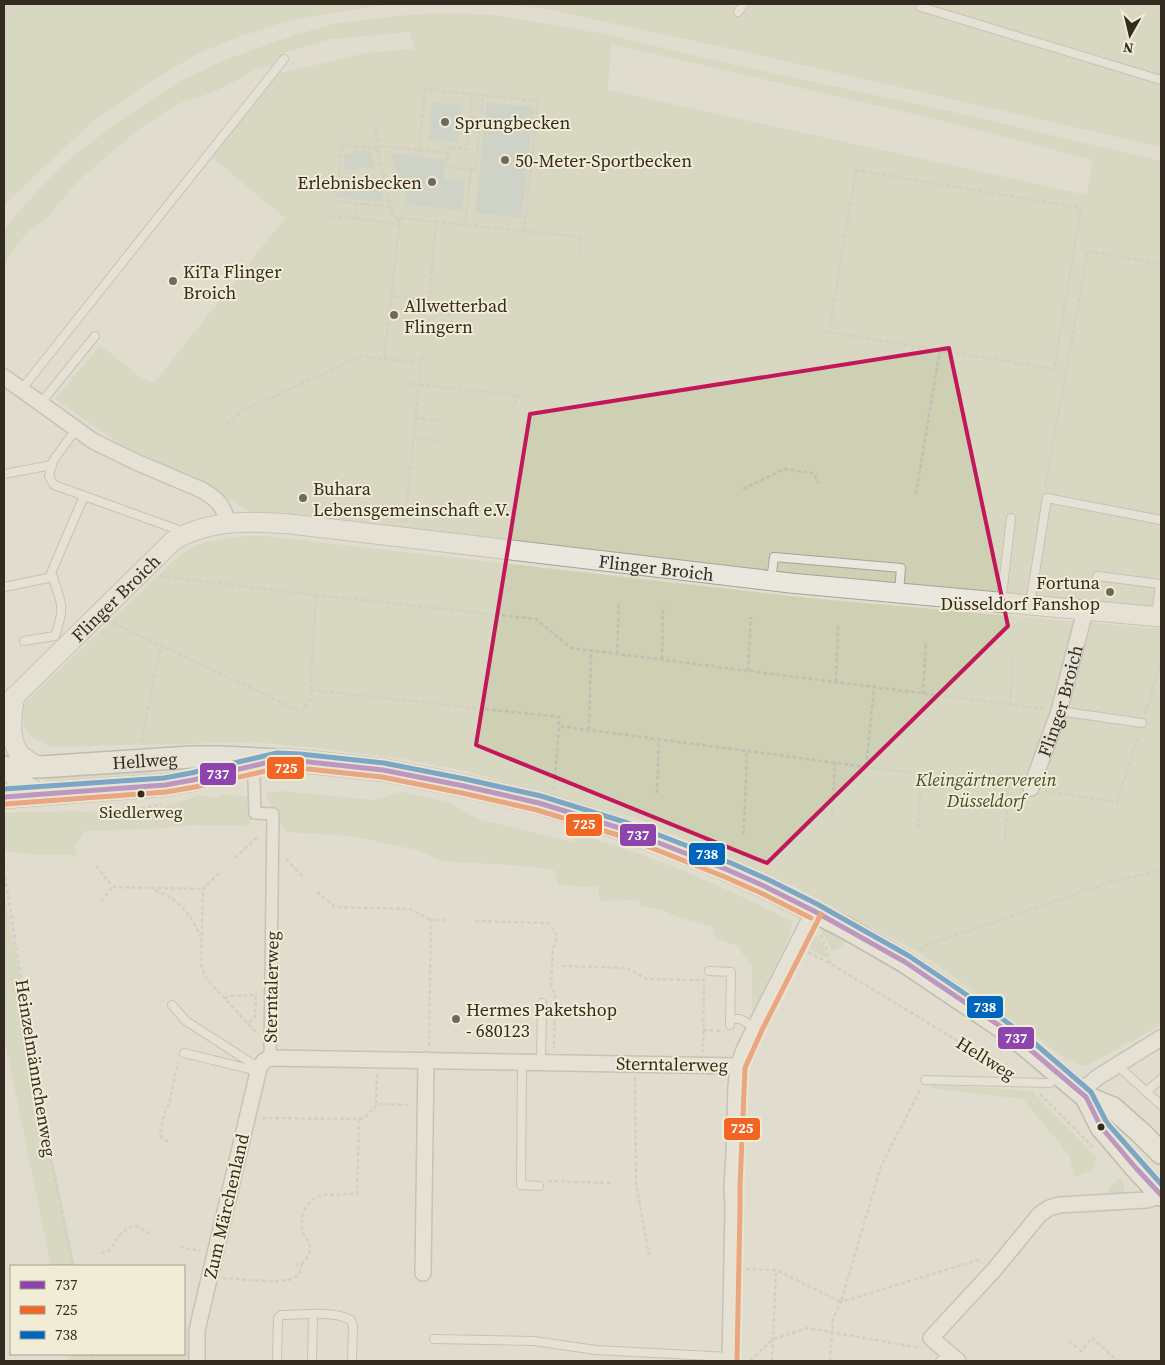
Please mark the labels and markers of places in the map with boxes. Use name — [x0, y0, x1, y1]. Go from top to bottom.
place label: Sprungbecken — [455, 110, 571, 135]
marker: Sprungbecken — [439, 116, 451, 128]
place label: 50-Meter-Sportbecken — [515, 148, 692, 173]
marker: 50-Meter-Sportbecken — [499, 154, 511, 166]
place label: Erlebnisbecken — [297, 170, 422, 195]
marker: Erlebnisbecken — [426, 176, 438, 188]
place label: KiTa Flinger Broich — [183, 259, 282, 305]
marker: KiTa Flinger Broich — [167, 275, 179, 287]
place label: Allwetterbad Flingern — [404, 293, 507, 339]
marker: Allwetterbad Flingern — [388, 309, 400, 321]
place label: Buhara Lebensgemeinschaft e.V. — [313, 476, 510, 522]
marker: Buhara Lebensgemeinschaft e.V. — [297, 492, 309, 504]
place label: Fortuna Düsseldorf Fanshop — [940, 570, 1101, 616]
marker: Fortuna Düsseldorf Fanshop — [1104, 586, 1116, 598]
marker: Siedlerweg — [136, 789, 146, 799]
place label: Siedlerweg — [99, 800, 183, 824]
place label: Hermes Paketshop - 680123 — [466, 997, 617, 1043]
marker: Hermes Paketshop - 680123 — [450, 1013, 462, 1025]
unlabelled marker — [1096, 1122, 1106, 1132]

